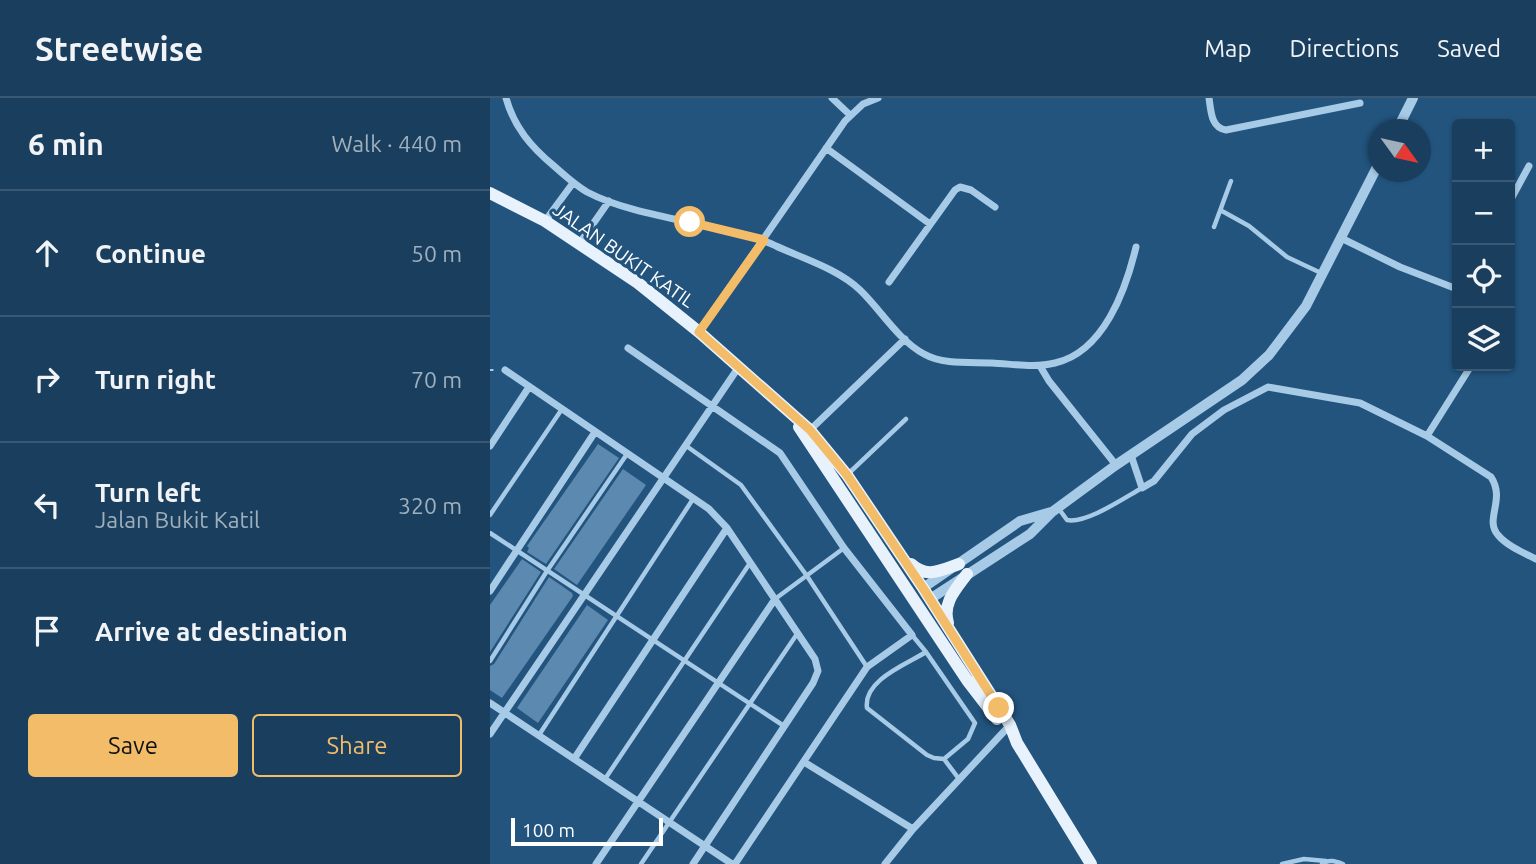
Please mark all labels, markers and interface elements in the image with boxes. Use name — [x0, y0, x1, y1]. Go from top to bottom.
text: Streetwise — [35, 30, 203, 67]
text: Map — [1204, 35, 1251, 62]
text: Directions — [1289, 35, 1399, 62]
text: Saved — [1437, 35, 1501, 62]
north arrow — [1368, 119, 1431, 182]
map controls — [1452, 119, 1515, 371]
button: + — [1452, 119, 1515, 182]
text: 6 min — [28, 127, 104, 161]
text: Walk · 440 m — [331, 131, 462, 156]
button: − — [1452, 182, 1515, 245]
street label: JALAN BUKIT KATIL — [549, 198, 699, 312]
route start — [674, 206, 705, 237]
icon: ahead — [28, 234, 66, 272]
text: Continue — [95, 239, 206, 268]
text: 50 m — [411, 241, 462, 266]
button: locate — [1452, 245, 1515, 308]
button: layers — [1452, 308, 1515, 371]
icon: right — [28, 360, 66, 398]
text: Turn right — [95, 365, 216, 394]
text: 70 m — [411, 367, 462, 392]
text: Turn left — [95, 478, 201, 507]
icon: left — [28, 486, 66, 524]
text: 320 m — [398, 493, 462, 518]
text: Jalan Bukit Katil — [95, 507, 260, 532]
icon: arrive — [28, 612, 66, 650]
text: Arrive at destination — [95, 617, 348, 646]
route end — [983, 692, 1014, 723]
button: Save — [28, 714, 238, 777]
button: Share — [252, 714, 462, 777]
scale bar — [511, 815, 663, 847]
text: 100 m — [522, 819, 575, 841]

